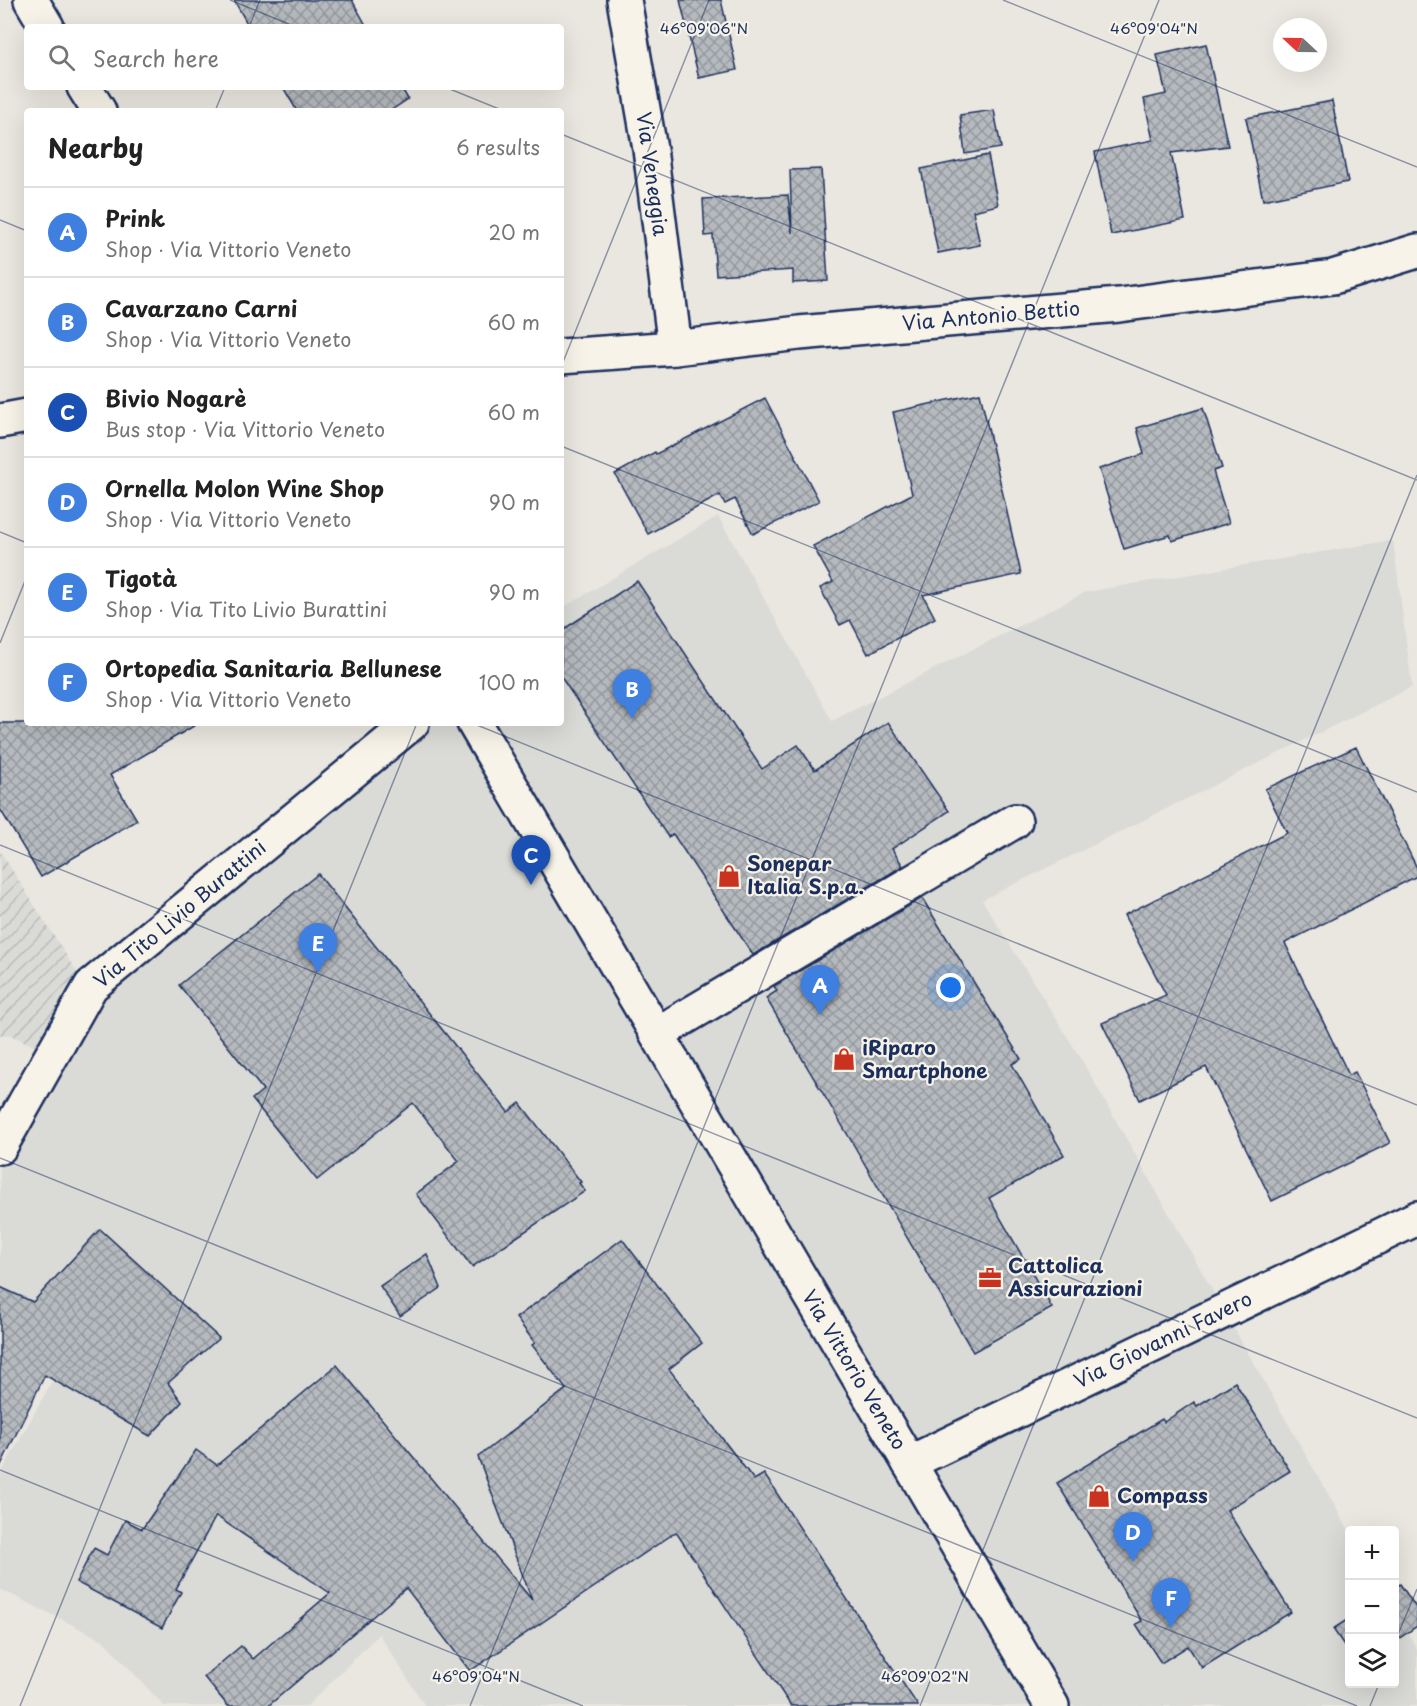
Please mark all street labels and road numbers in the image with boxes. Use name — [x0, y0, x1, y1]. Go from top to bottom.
street label: Via Veneggia — [629, 110, 677, 239]
street label: Via Antonio Bettio — [901, 292, 1081, 338]
street label: Via Tito Livio Burattini — [87, 832, 272, 995]
street label: Via Giovanni Favero — [1068, 1283, 1257, 1395]
street label: Via Vittorio Veneto — [795, 1284, 915, 1455]

